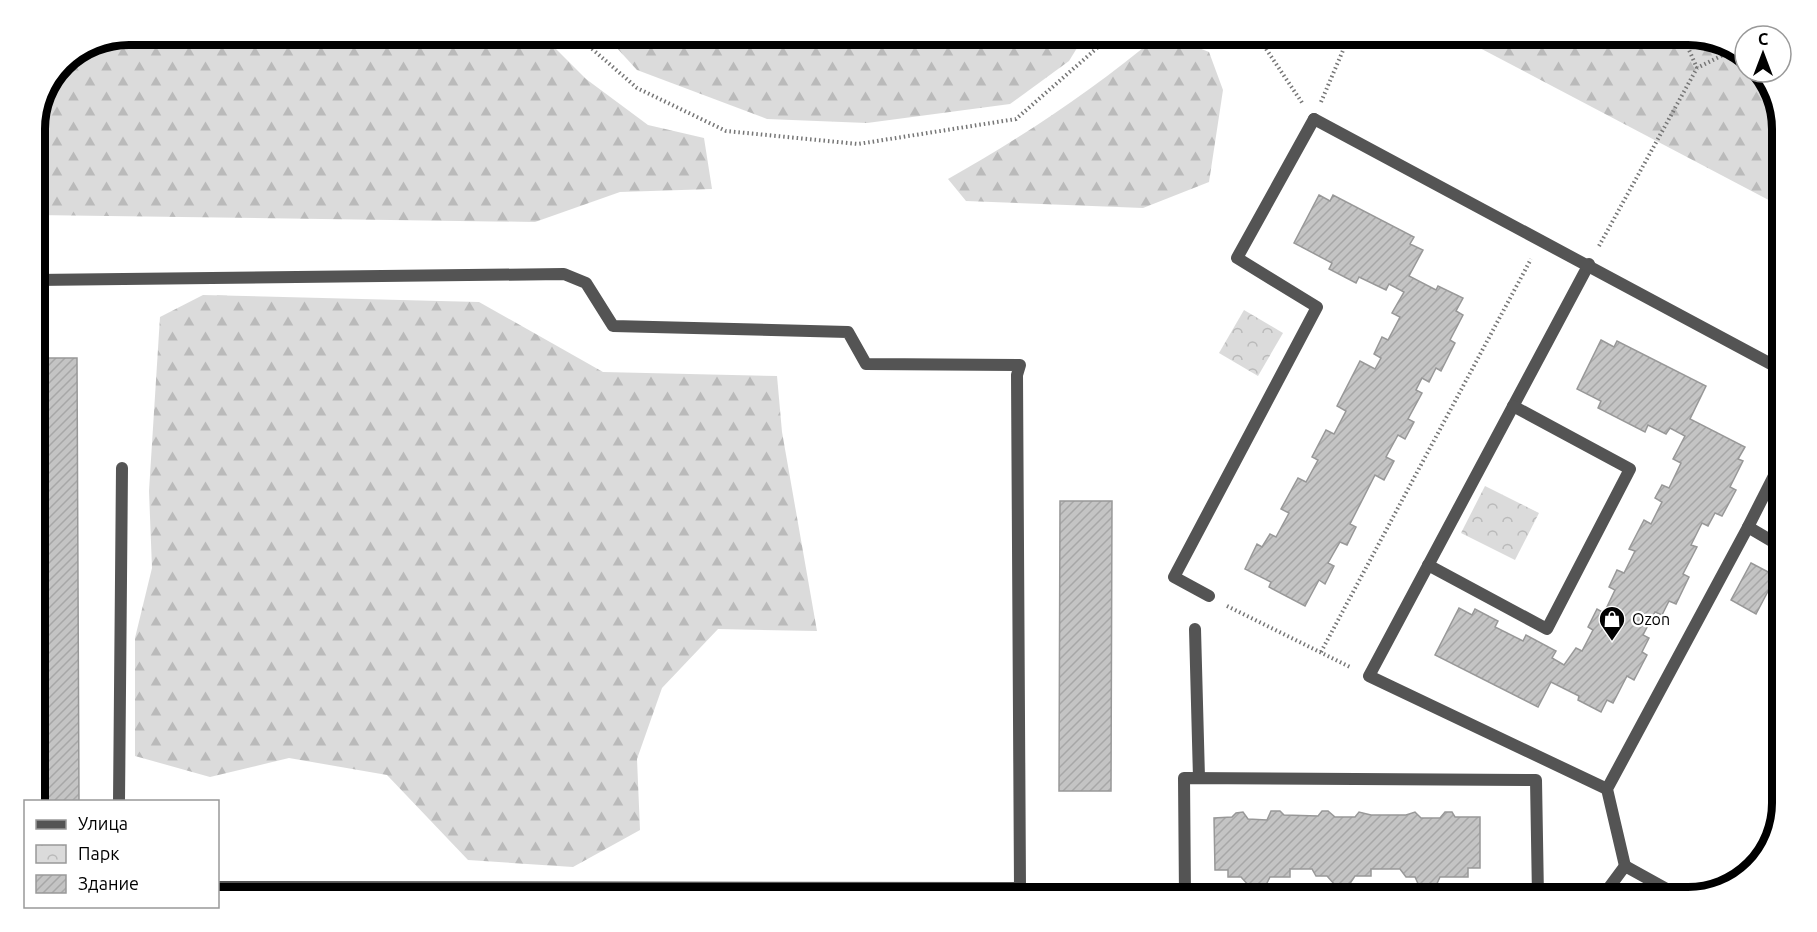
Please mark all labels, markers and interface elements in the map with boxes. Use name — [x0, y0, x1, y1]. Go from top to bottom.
north arrow — [1733, 24, 1793, 84]
text: С — [1758, 30, 1768, 48]
shop icon: Ozon — [1597, 604, 1627, 642]
place label: Ozon — [1632, 610, 1670, 628]
legend — [24, 800, 219, 908]
text: Улица — [78, 813, 128, 833]
text: Парк — [78, 843, 119, 863]
text: Здание — [78, 873, 139, 893]

